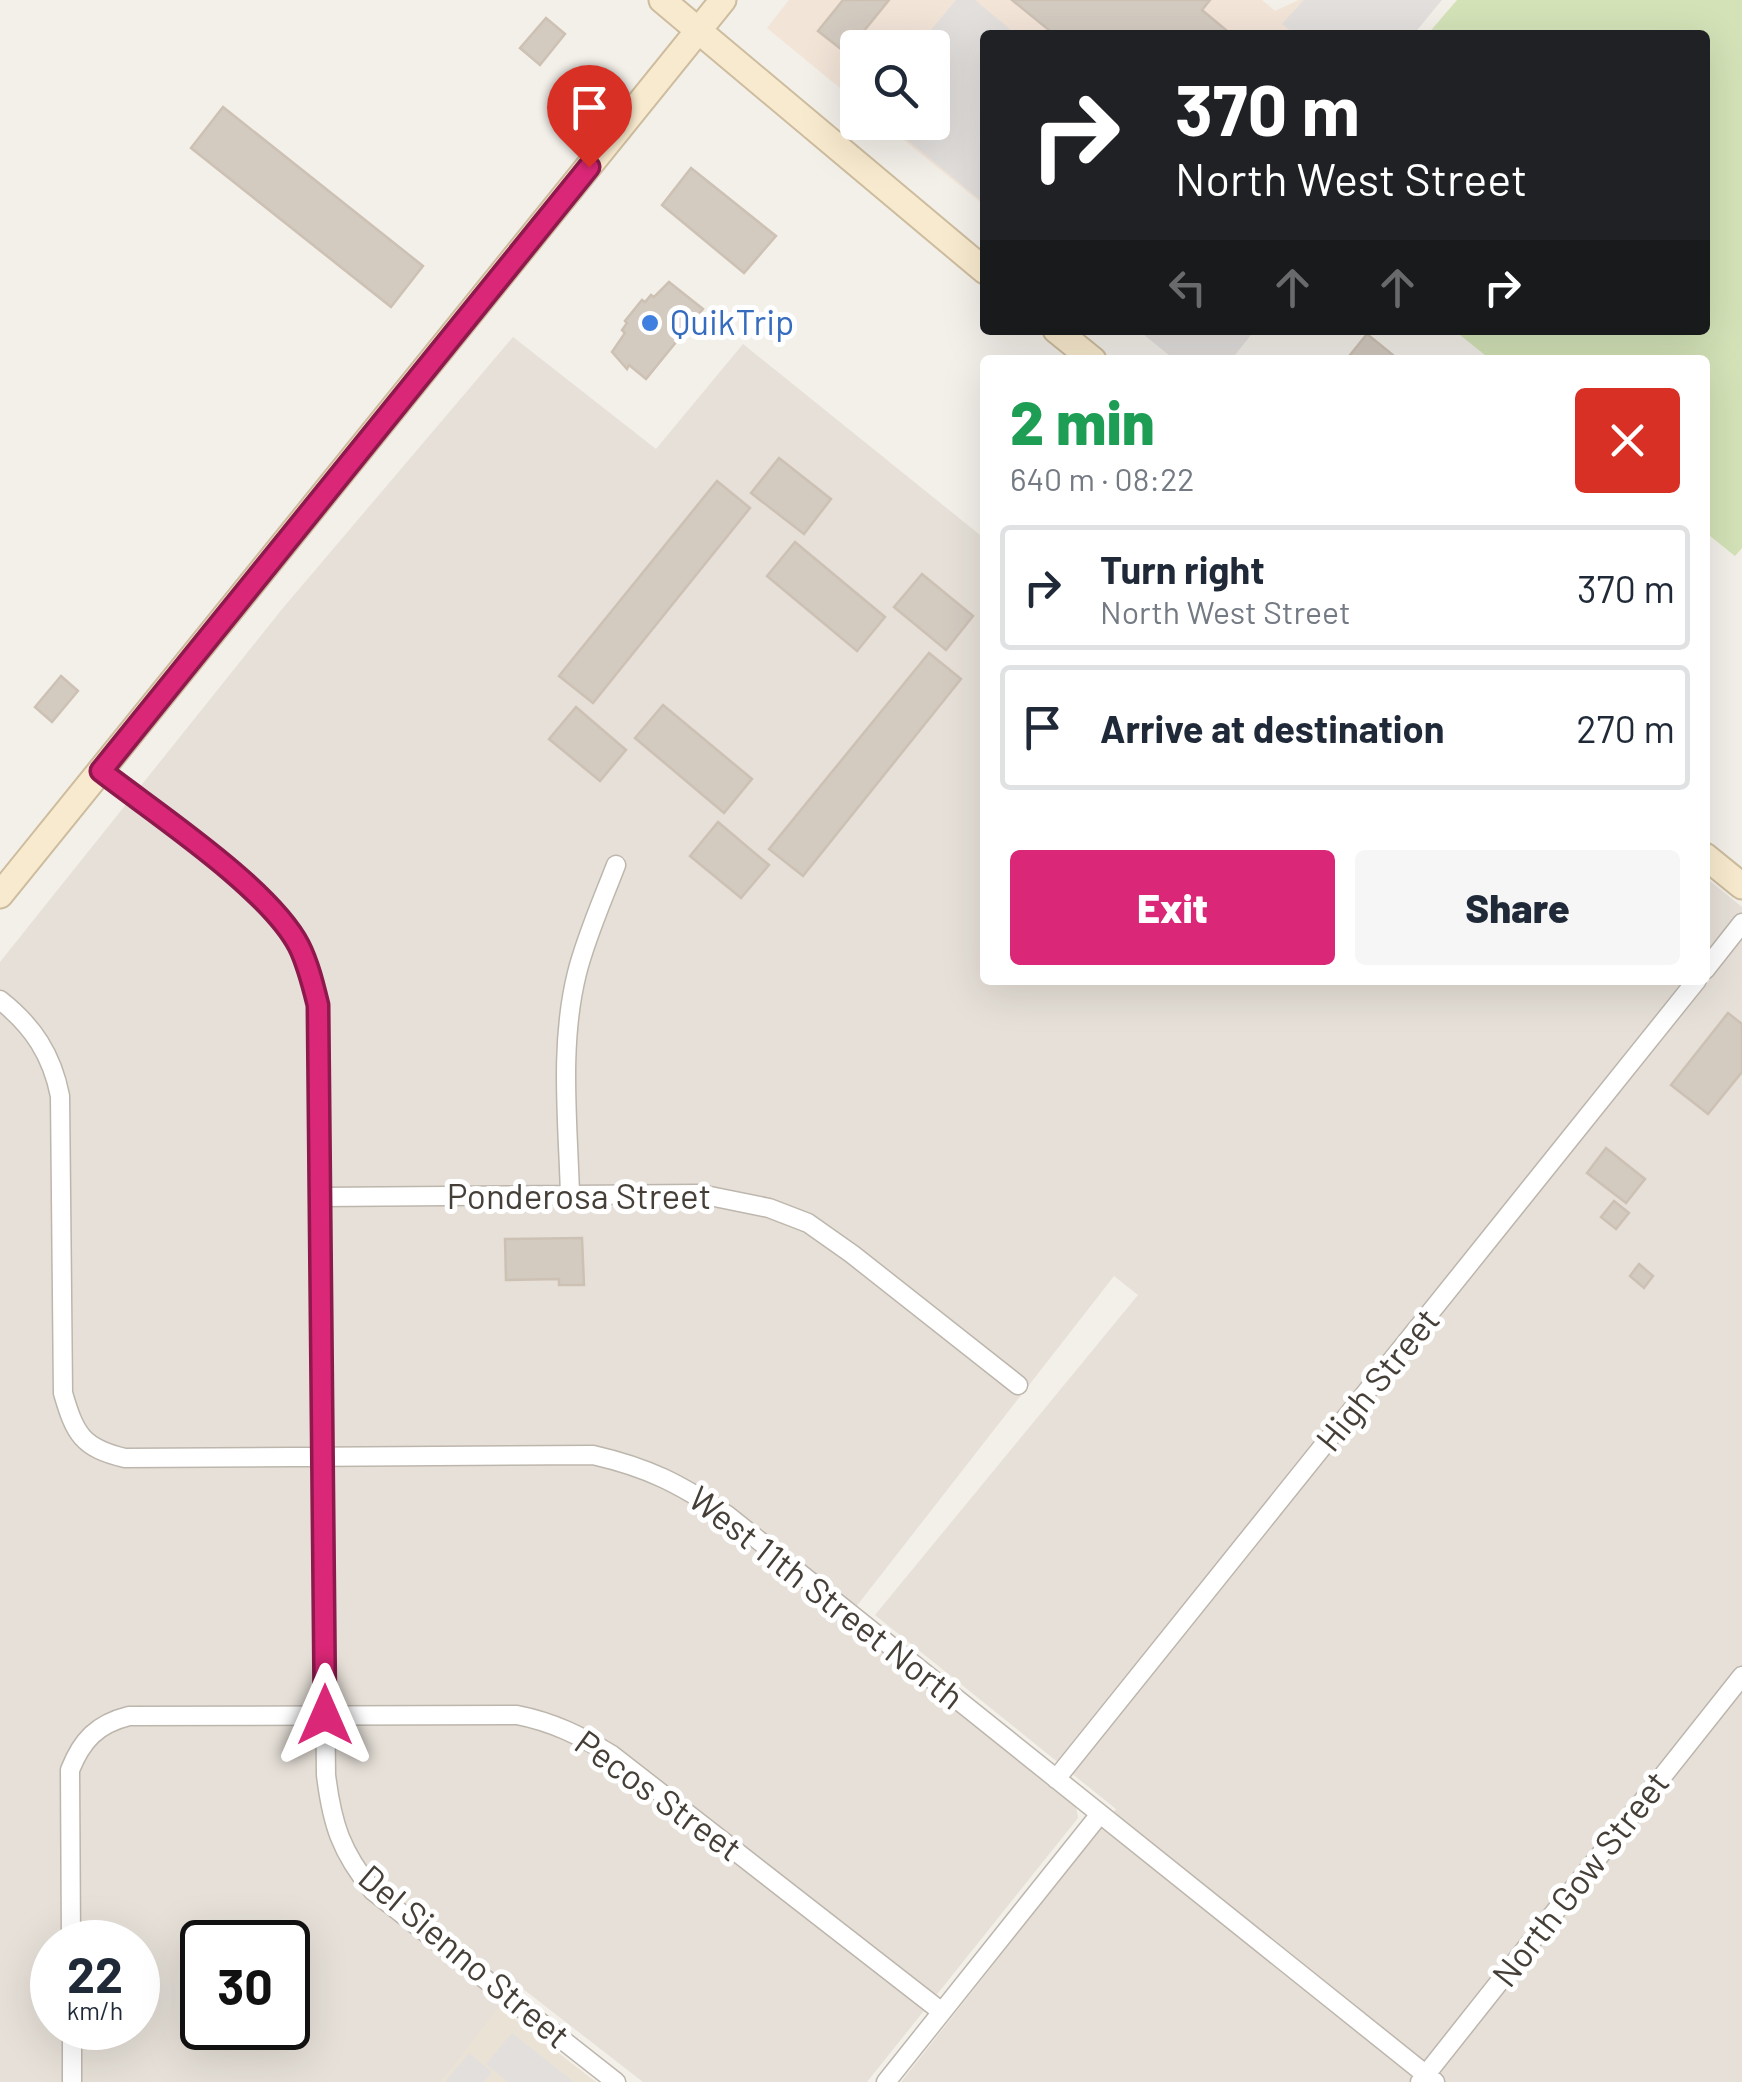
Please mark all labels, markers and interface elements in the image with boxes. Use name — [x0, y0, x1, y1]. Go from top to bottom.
map controls — [840, 30, 950, 140]
button: search — [840, 30, 950, 140]
pin — [547, 65, 632, 168]
text: 370 m — [1175, 66, 1360, 150]
icon: right — [1010, 70, 1140, 200]
icon: arrive — [562, 80, 617, 135]
text: North West Street — [1175, 151, 1527, 205]
icon: left — [1160, 260, 1215, 315]
icon: ahead — [1265, 260, 1320, 315]
icon: ahead — [1370, 260, 1425, 315]
icon: right — [1475, 260, 1530, 315]
place label: QuikTrip — [670, 300, 794, 342]
marker: QuikTrip — [639, 312, 661, 334]
text: 2 min — [1010, 385, 1155, 457]
button: close — [1575, 388, 1680, 493]
text: 640 m · 08:22 — [1010, 459, 1194, 497]
text: Turn right — [1100, 546, 1265, 592]
icon: right — [1015, 560, 1070, 615]
text: 370 m — [1577, 565, 1675, 611]
text: North West Street — [1100, 592, 1351, 630]
icon: arrive — [1015, 700, 1070, 755]
text: Arrive at destination — [1100, 705, 1445, 751]
text: 270 m — [1576, 705, 1675, 751]
button: Exit — [1010, 850, 1335, 965]
button: Share — [1355, 850, 1680, 965]
street label: Ponderosa Street — [447, 1174, 711, 1216]
street label: High Street — [1306, 1299, 1447, 1459]
street label: West 11th Street North — [681, 1476, 973, 1717]
position arrow — [273, 1663, 377, 1767]
street label: Pecos Street — [568, 1720, 751, 1869]
street label: North Gow Street — [1482, 1762, 1677, 1994]
street label: Del Sienno Street — [351, 1855, 579, 2056]
speed limit sign: 30 — [180, 1920, 310, 2050]
text: 22 — [67, 1943, 123, 2003]
text: km/h — [67, 1995, 123, 2025]

